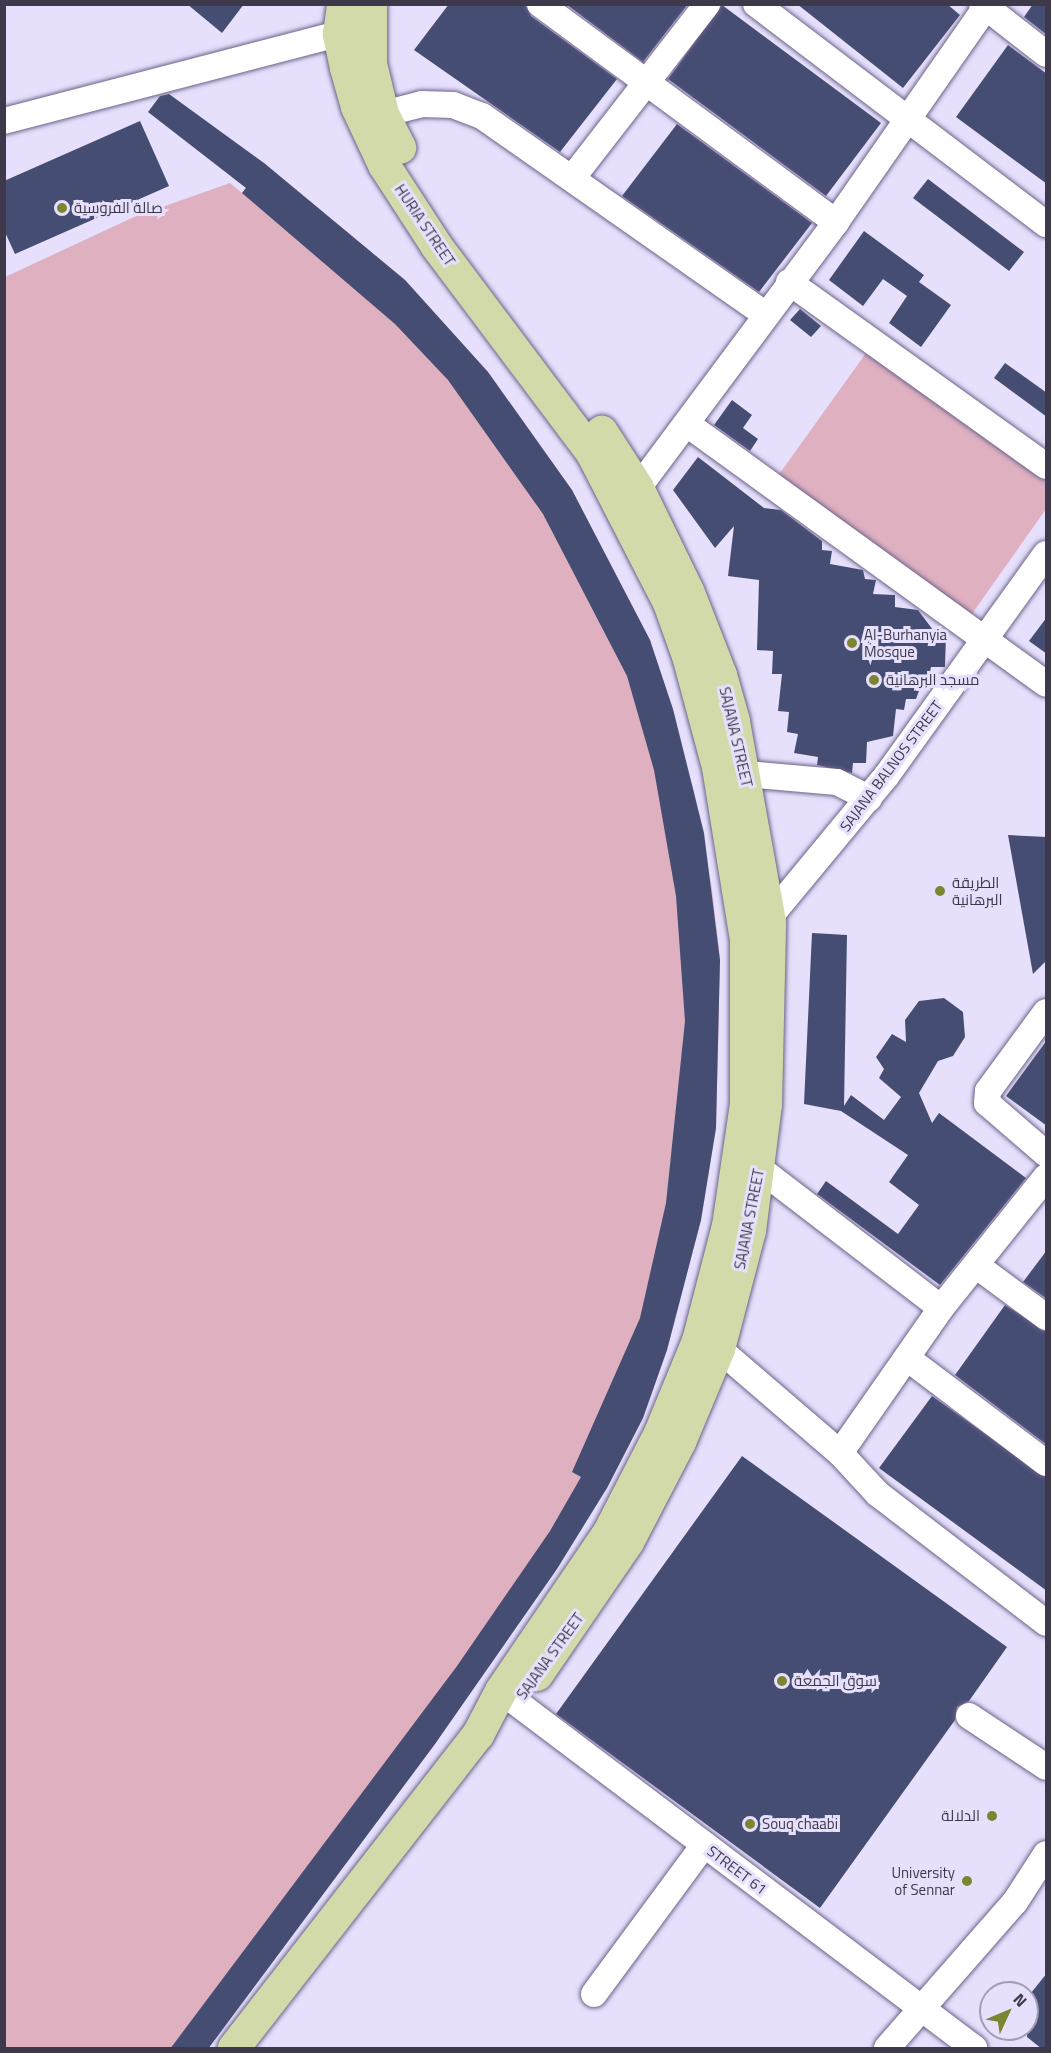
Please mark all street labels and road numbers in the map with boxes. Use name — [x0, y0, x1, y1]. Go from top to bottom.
street label: HURIA STREET — [391, 181, 459, 269]
street label: SAJANA STREET — [716, 685, 756, 789]
street label: SAJANA BALNOS STREET — [836, 697, 946, 835]
street label: SAJANA STREET — [730, 1167, 768, 1271]
street label: SAJANA STREET — [513, 1609, 587, 1703]
street label: STREET 61 — [704, 1842, 770, 1898]

